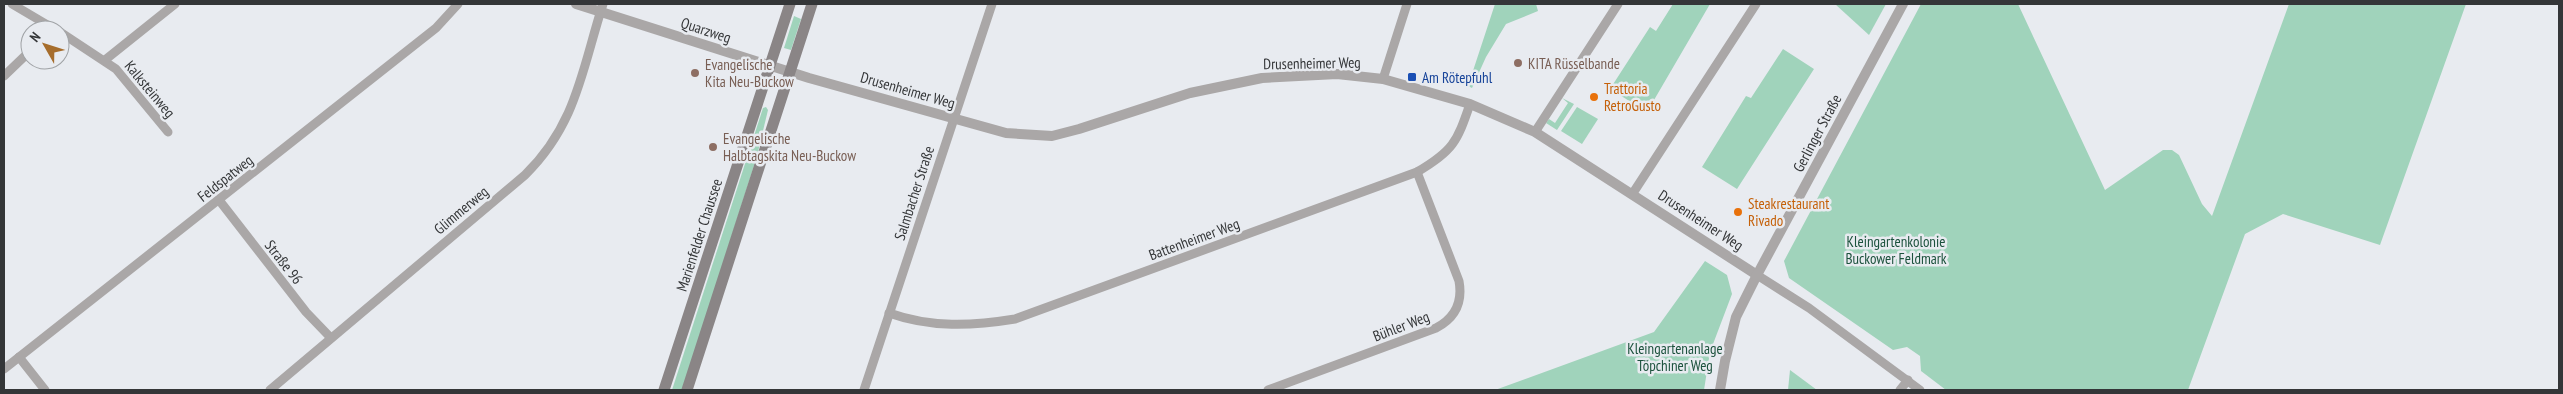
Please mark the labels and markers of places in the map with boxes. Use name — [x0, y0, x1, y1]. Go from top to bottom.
place label: KITA Rüsselbande — [1528, 54, 1620, 73]
place label: Evangelische Kita Neu-Buckow — [705, 55, 794, 91]
marker: KITA Rüsselbande — [1512, 57, 1524, 69]
marker: Evangelische Kita Neu-Buckow — [689, 67, 701, 79]
place label: Am Rötepfuhl — [1422, 68, 1493, 87]
marker: Am Rötepfuhl — [1406, 71, 1418, 83]
place label: Trattoria RetroGusto — [1604, 79, 1661, 115]
marker: Trattoria RetroGusto — [1588, 91, 1600, 103]
place label: Evangelische Halbtagskita Neu-Buckow — [723, 129, 856, 165]
marker: Evangelische Halbtagskita Neu-Buckow — [707, 141, 719, 153]
place label: Steakrestaurant Rivado — [1748, 194, 1829, 230]
marker: Steakrestaurant Rivado — [1732, 206, 1744, 218]

